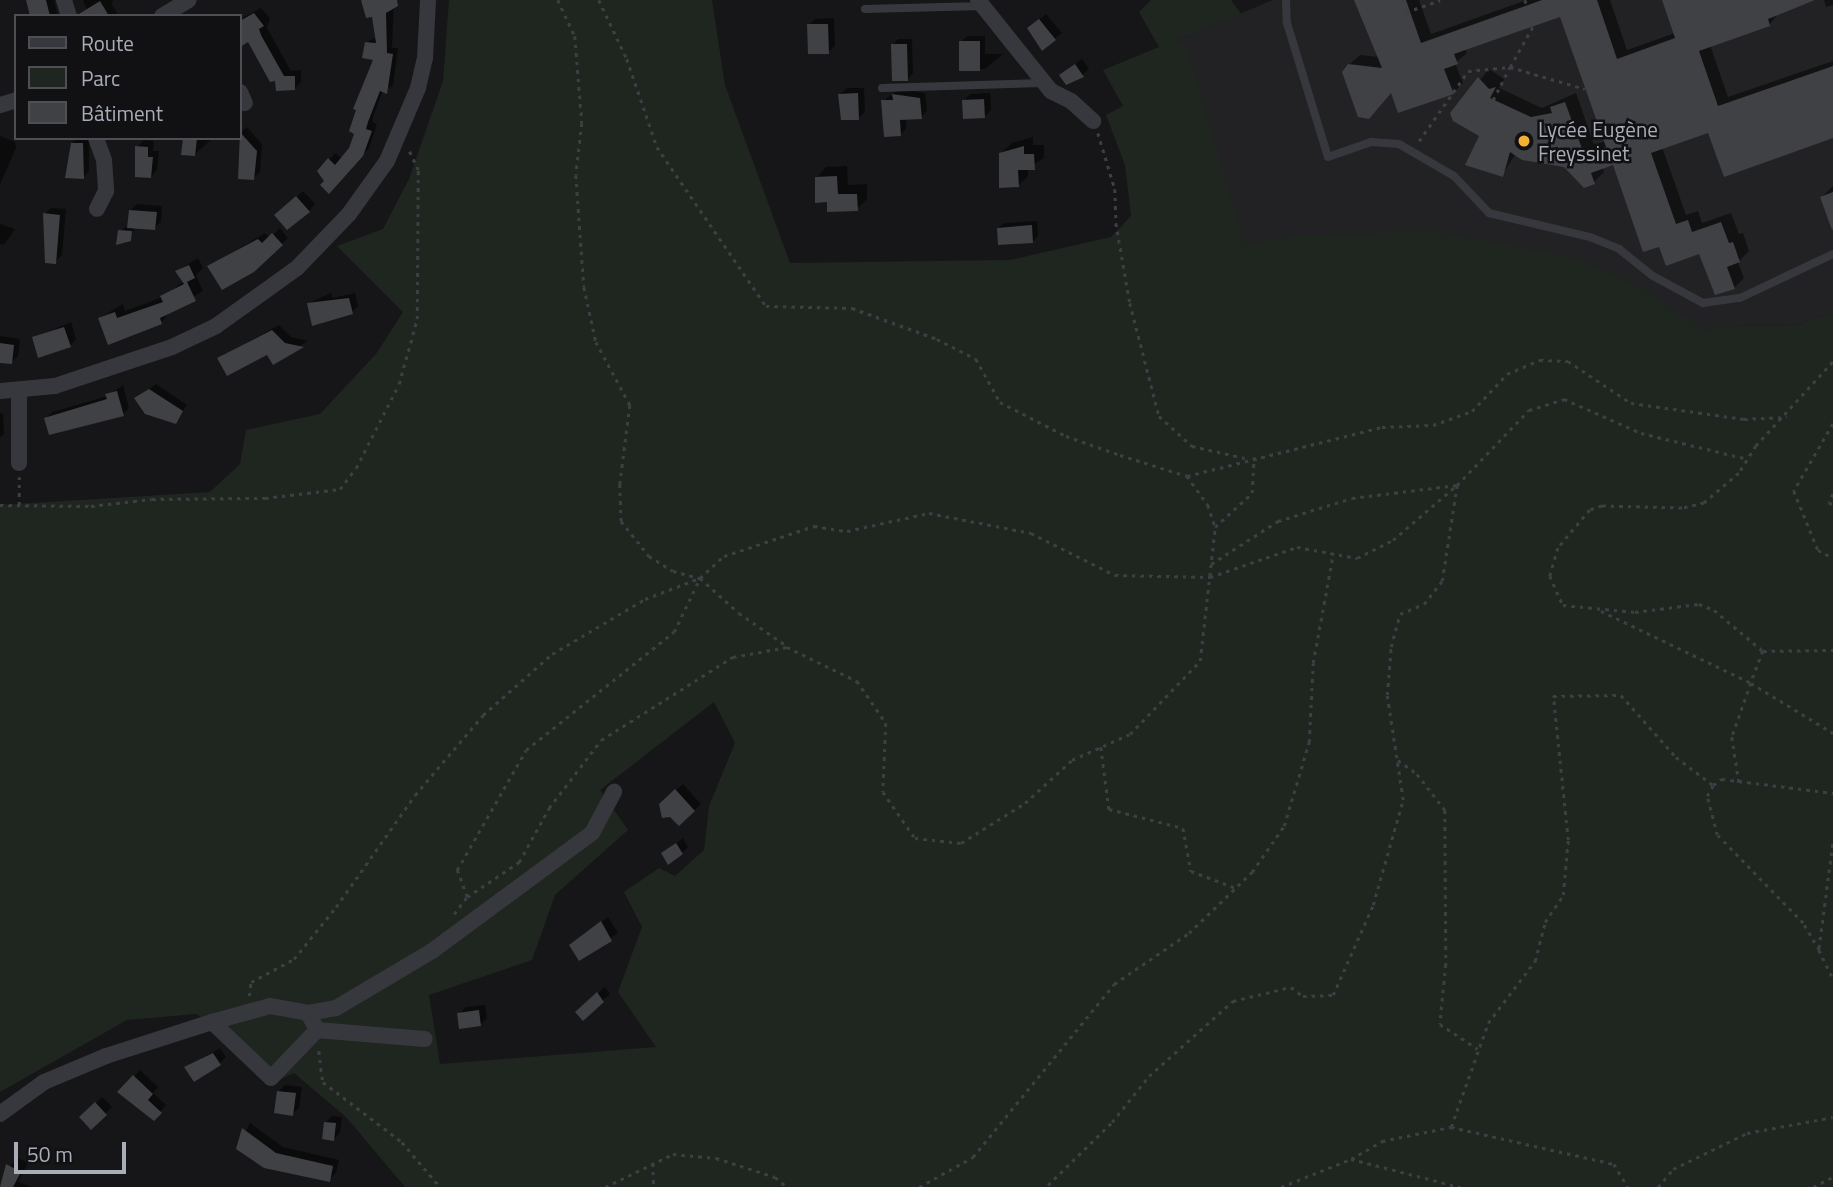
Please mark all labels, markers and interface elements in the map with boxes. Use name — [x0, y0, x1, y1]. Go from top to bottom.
legend — [14, 14, 242, 140]
text: Route — [81, 27, 134, 59]
text: Parc — [81, 62, 120, 94]
text: Bâtiment — [81, 97, 163, 129]
place label: Lycée Eugène Freyssinet — [1538, 116, 1658, 166]
marker: Lycée Eugène Freyssinet — [1516, 133, 1532, 149]
scale bar — [18, 1128, 130, 1172]
text: 50 m — [27, 1138, 73, 1170]

